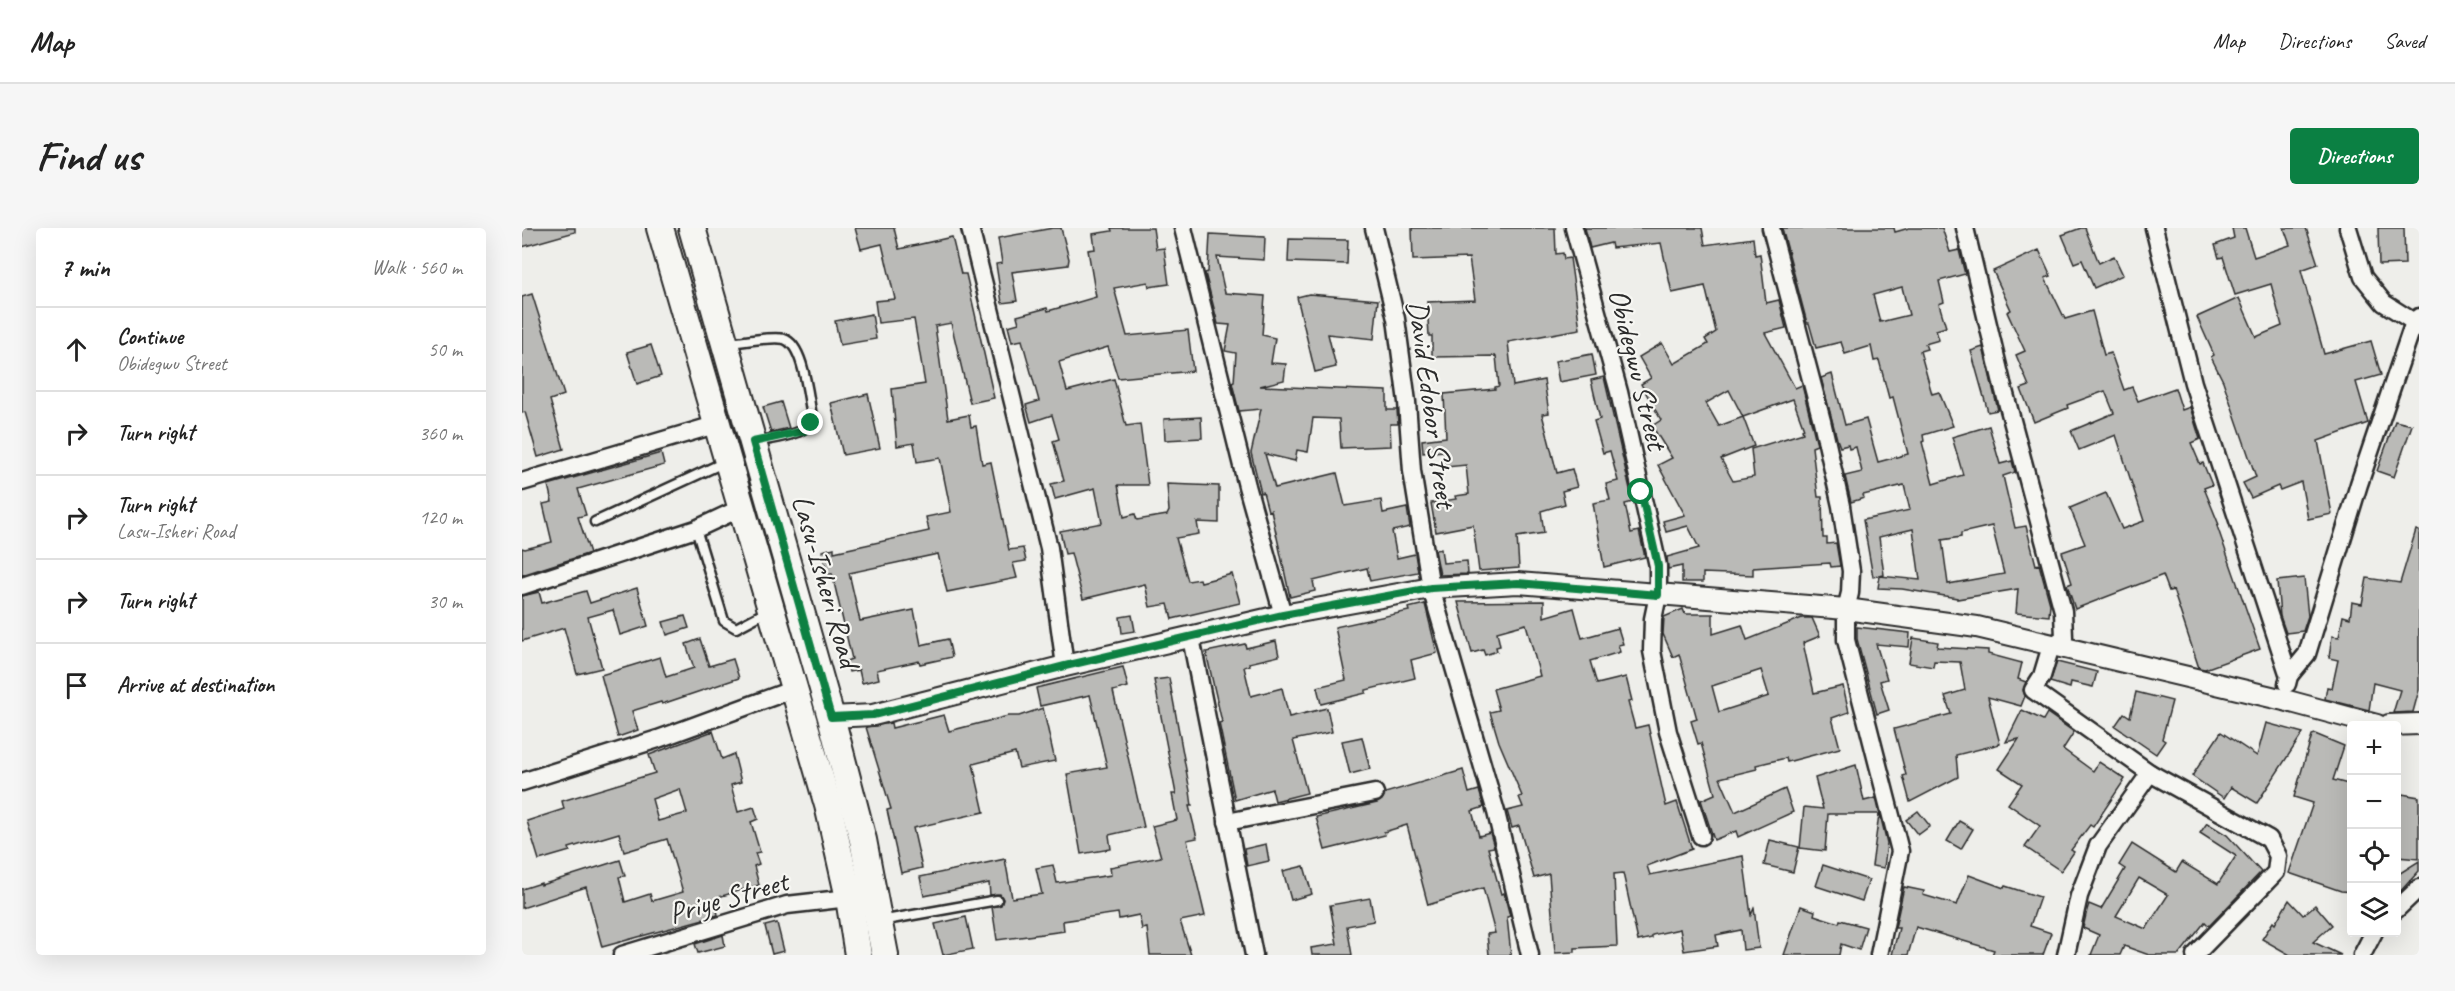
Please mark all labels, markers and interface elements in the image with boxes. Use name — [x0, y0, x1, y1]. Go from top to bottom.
text: Map — [30, 24, 73, 59]
text: Map — [2213, 28, 2245, 54]
text: Directions — [2278, 28, 2351, 54]
text: Saved — [2384, 28, 2425, 54]
button: Directions — [2290, 128, 2419, 184]
text: Find us — [36, 130, 141, 183]
text: 7 min — [60, 251, 110, 284]
text: Walk · 560 m — [372, 255, 462, 280]
street label: Obidegwu Street — [1600, 285, 1677, 456]
street label: David Edobor Street — [1399, 298, 1466, 513]
text: Continue — [117, 323, 183, 351]
icon: ahead — [60, 333, 93, 366]
text: 50 m — [428, 337, 462, 362]
text: Obidegwu Street — [117, 351, 227, 376]
route end — [797, 409, 823, 435]
icon: right — [60, 417, 93, 450]
text: Turn right — [117, 419, 194, 447]
text: 360 m — [419, 421, 462, 446]
route start — [1627, 478, 1653, 504]
text: Turn right — [117, 491, 194, 519]
street label: Lasu-Isheri Road — [783, 491, 870, 675]
icon: right — [60, 501, 93, 534]
text: 120 m — [419, 505, 462, 530]
text: Lasu-Isheri Road — [117, 519, 235, 544]
icon: right — [60, 585, 93, 618]
text: Turn right — [117, 587, 194, 615]
text: 30 m — [428, 589, 462, 614]
icon: arrive — [60, 669, 93, 702]
text: Arrive at destination — [117, 671, 274, 699]
map controls — [2347, 721, 2401, 937]
button: + — [2347, 721, 2401, 775]
button: − — [2347, 775, 2401, 829]
button: locate — [2347, 829, 2401, 883]
street label: Priye Street — [664, 861, 795, 932]
button: layers — [2347, 883, 2401, 937]

